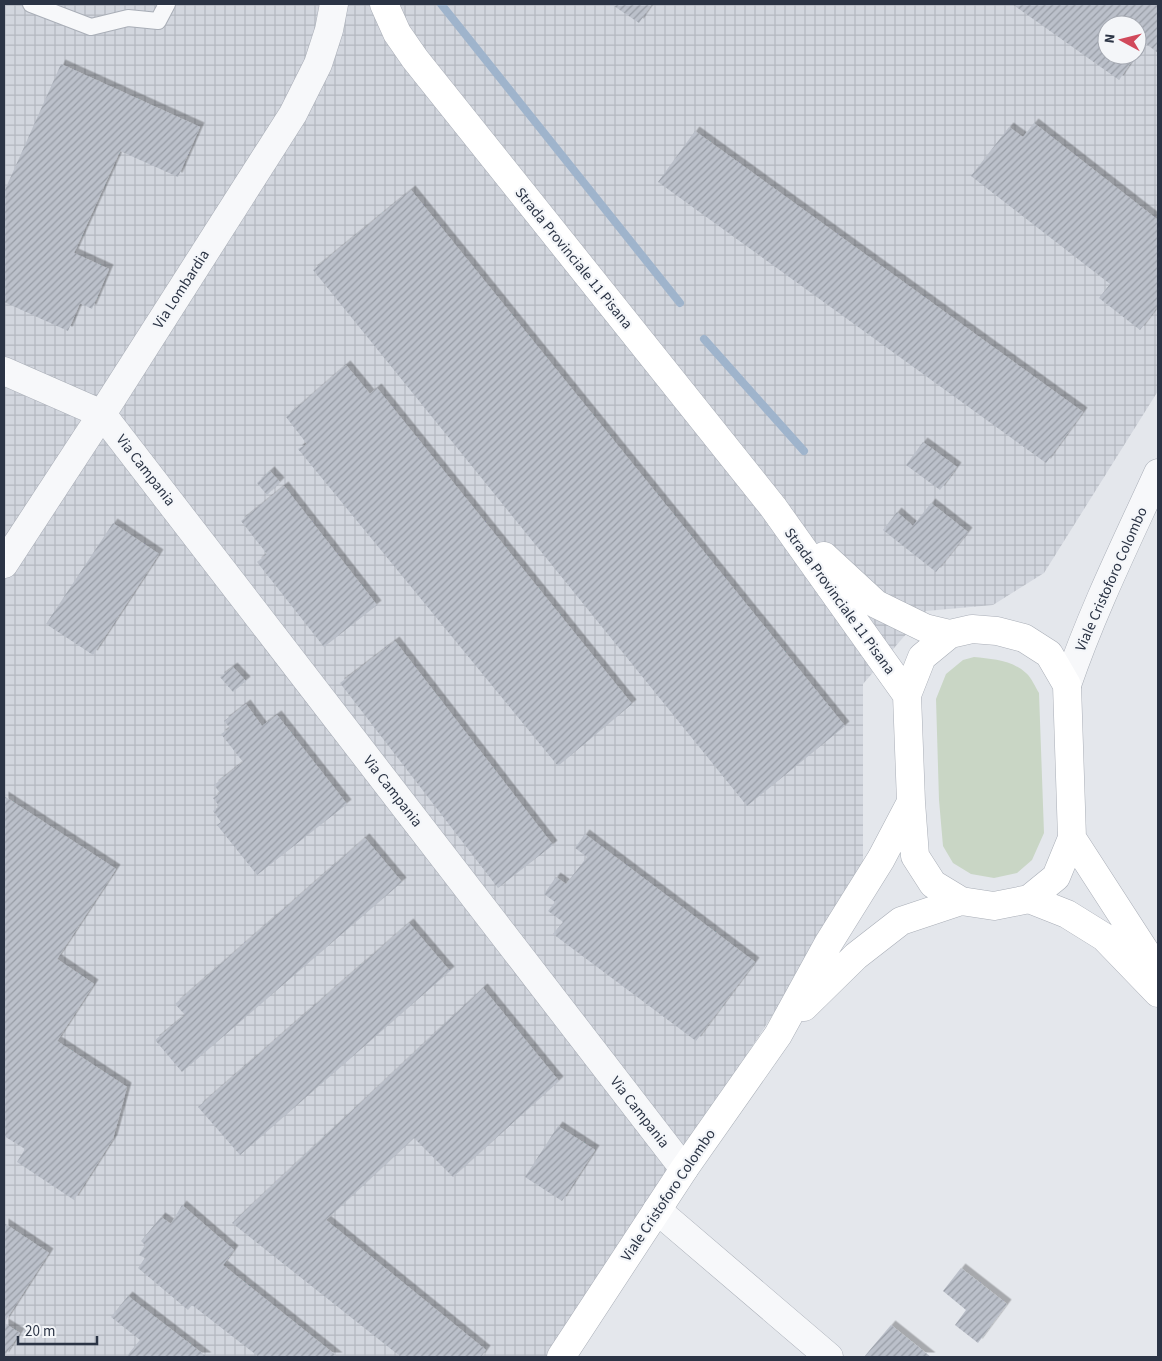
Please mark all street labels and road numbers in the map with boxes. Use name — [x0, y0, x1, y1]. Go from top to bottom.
street label: Strada Provinciale 11 Pisana — [510, 183, 637, 334]
street label: Via Lombardia — [148, 246, 215, 333]
street label: Via Campania — [111, 430, 180, 511]
street label: Viale Cristoforo Colombo — [1070, 504, 1153, 655]
street label: Strada Provinciale 11 Pisana — [779, 524, 900, 679]
street label: Via Campania — [358, 751, 427, 832]
street label: Via Campania — [605, 1072, 674, 1153]
street label: Viale Cristoforo Colombo — [616, 1125, 721, 1266]

